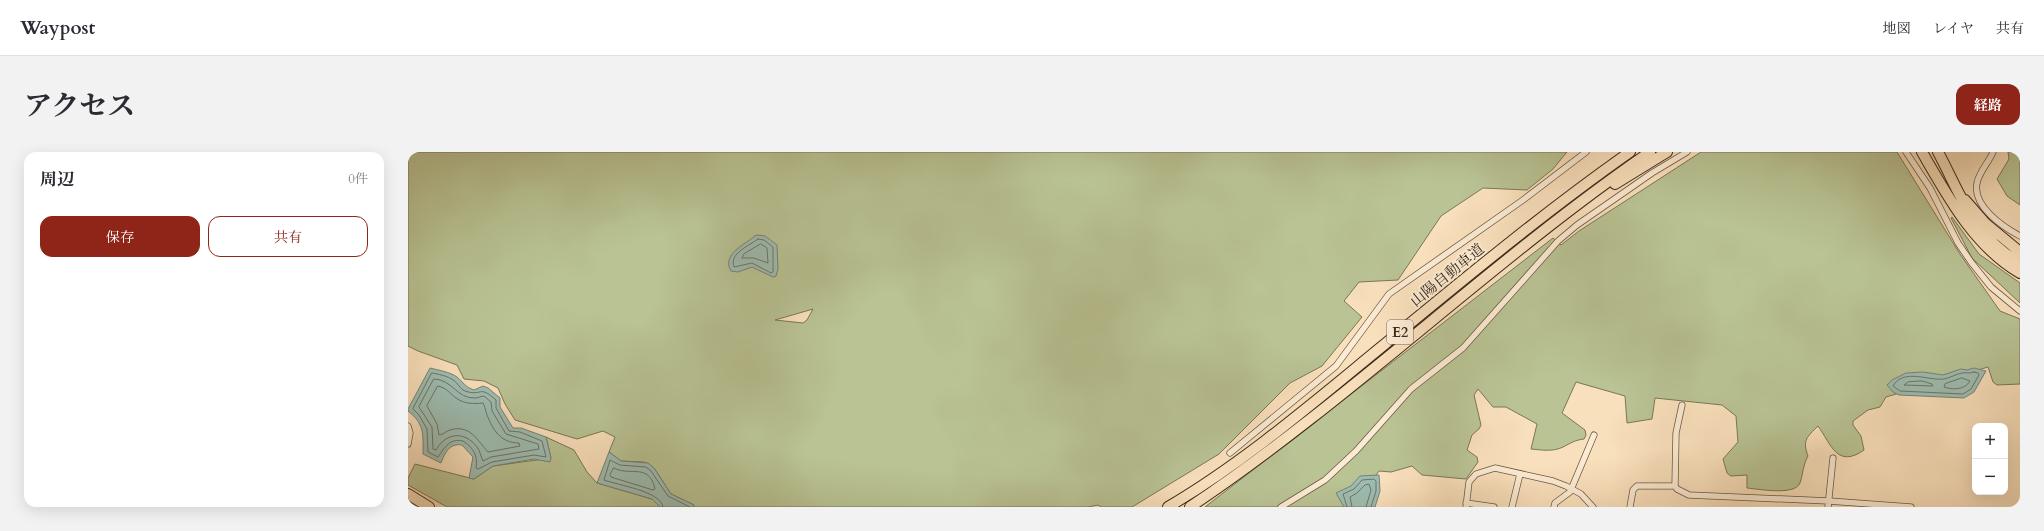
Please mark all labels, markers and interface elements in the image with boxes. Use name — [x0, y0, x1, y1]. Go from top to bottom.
text: Waypost — [20, 15, 95, 41]
text: 地図 — [1883, 19, 1911, 38]
text: レイヤ — [1933, 19, 1974, 38]
text: 共有 — [1996, 19, 2024, 38]
button: 経路 — [1956, 84, 2020, 125]
text: アクセス — [24, 87, 135, 125]
text: 周辺 — [40, 168, 74, 191]
text: 0件 — [348, 170, 368, 188]
button: 保存 — [40, 216, 200, 257]
button: 共有 — [208, 216, 368, 257]
street label: 山陽自動車道 — [1406, 239, 1488, 311]
road number: E2 — [1387, 320, 1413, 344]
map controls — [1972, 423, 2008, 495]
button: + — [1972, 423, 2008, 459]
button: − — [1972, 459, 2008, 495]

